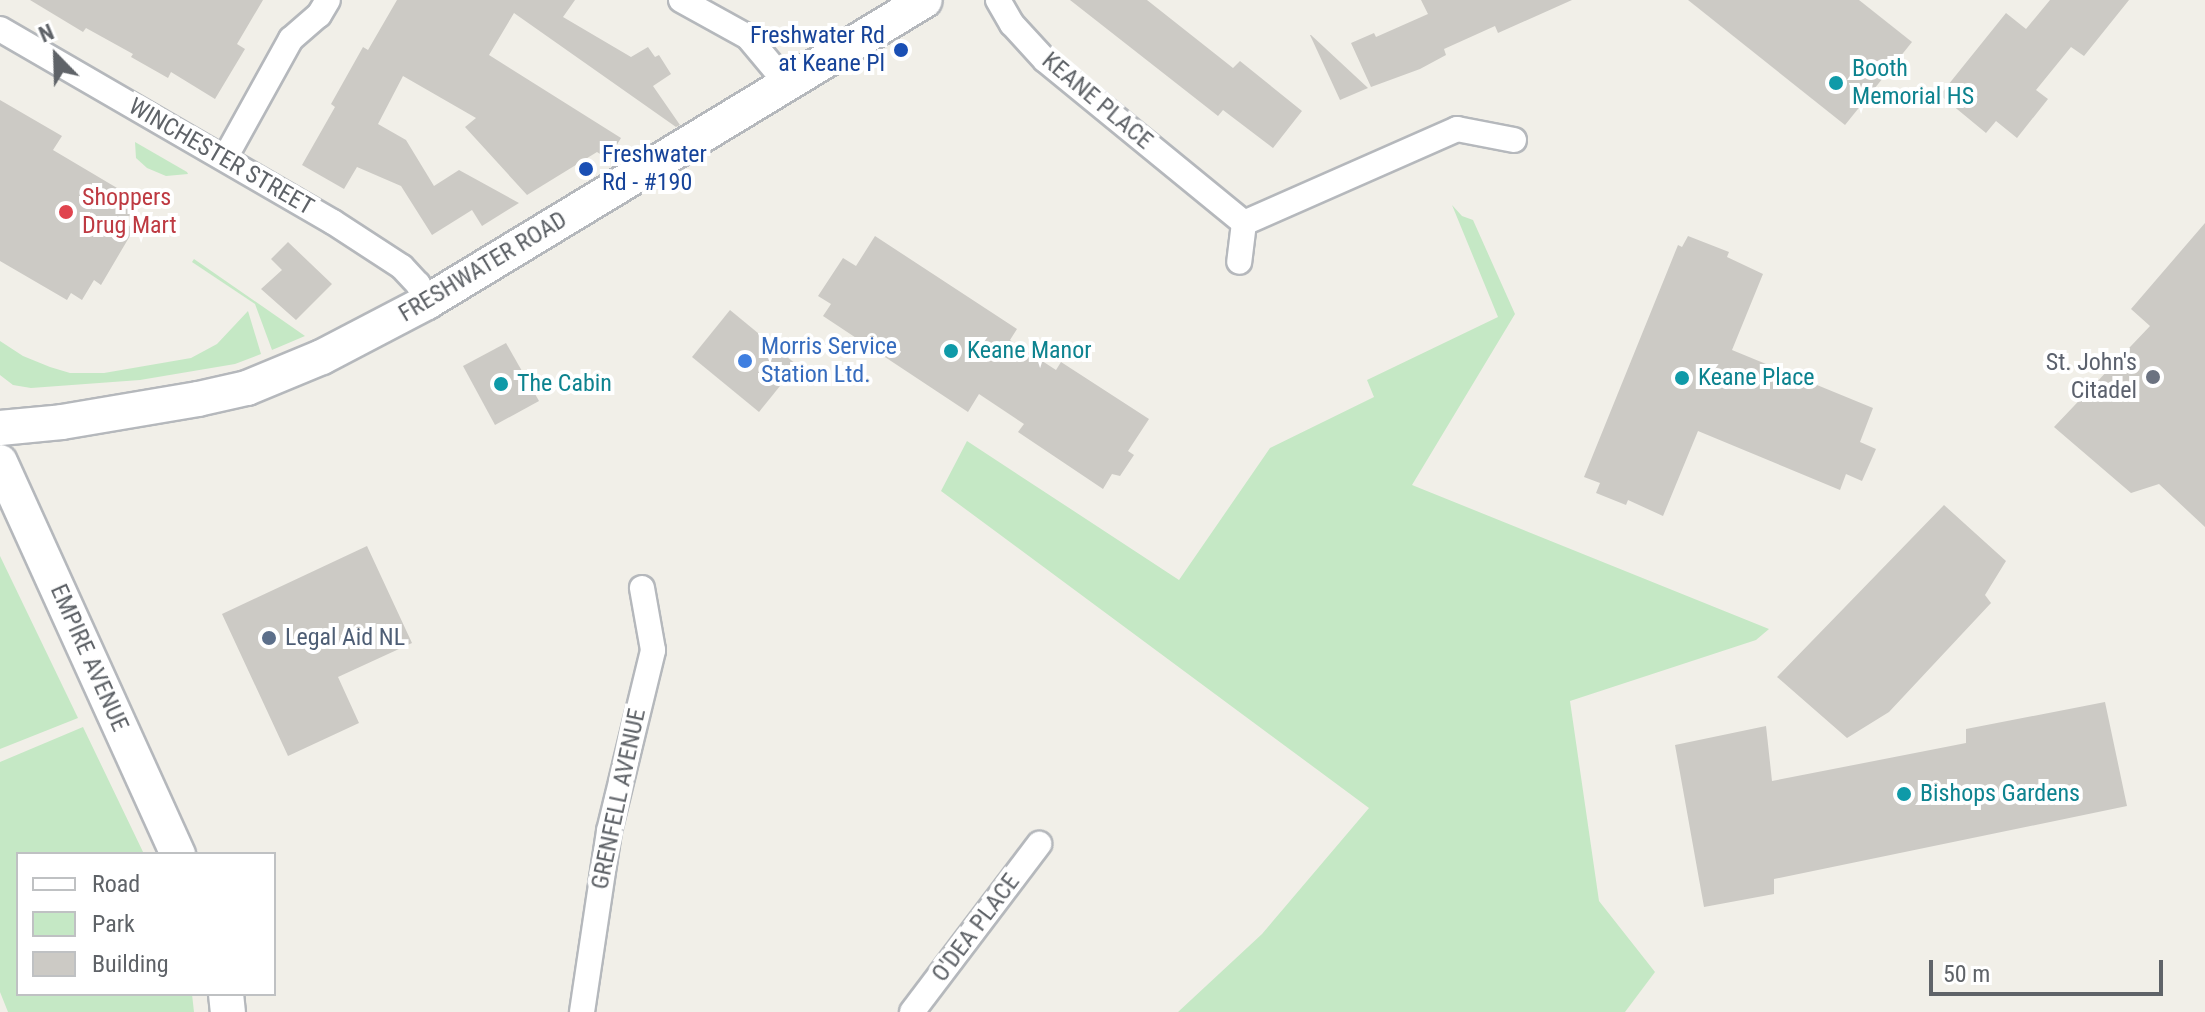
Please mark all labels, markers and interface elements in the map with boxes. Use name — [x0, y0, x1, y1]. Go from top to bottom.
north arrow — [16, 16, 96, 96]
text: N — [35, 19, 58, 48]
place label: Freshwater Rd at Keane Pl — [750, 22, 885, 78]
marker: Freshwater Rd at Keane Pl — [892, 41, 910, 59]
street label: KEANE PLACE — [1036, 46, 1158, 156]
place label: Booth Memorial HS — [1852, 55, 1974, 111]
marker: Booth Memorial HS — [1827, 74, 1845, 92]
street label: WINCHESTER STREET — [123, 92, 319, 222]
place label: Freshwater Rd - #190 — [602, 141, 707, 197]
marker: Freshwater Rd - #190 — [577, 160, 595, 178]
place label: Shoppers Drug Mart — [82, 184, 177, 240]
marker: Shoppers Drug Mart — [57, 203, 75, 221]
street label: FRESHWATER ROAD — [394, 206, 572, 328]
place label: Morris Service Station Ltd. — [761, 333, 897, 389]
place label: Keane Manor — [967, 337, 1092, 365]
marker: Keane Manor — [942, 342, 960, 360]
place label: St. John's Citadel — [2046, 349, 2137, 405]
marker: Morris Service Station Ltd. — [736, 352, 754, 370]
place label: Keane Place — [1698, 364, 1815, 392]
marker: St. John's Citadel — [2144, 368, 2162, 386]
marker: Keane Place — [1673, 369, 1691, 387]
place label: The Cabin — [517, 370, 612, 398]
marker: The Cabin — [492, 375, 510, 393]
street label: EMPIRE AVENUE — [44, 580, 134, 736]
place label: Legal Aid NL — [285, 624, 405, 652]
marker: Legal Aid NL — [260, 629, 278, 647]
street label: GRENFELL AVENUE — [586, 706, 652, 892]
place label: Bishops Gardens — [1920, 780, 2080, 808]
marker: Bishops Gardens — [1895, 785, 1913, 803]
legend — [16, 852, 276, 996]
street label: O'DEA PLACE — [926, 868, 1026, 988]
text: Road — [92, 870, 140, 898]
text: Park — [92, 910, 135, 938]
scale bar — [1933, 944, 2167, 994]
text: Building — [92, 950, 169, 978]
text: 50 m — [1943, 960, 1990, 988]

